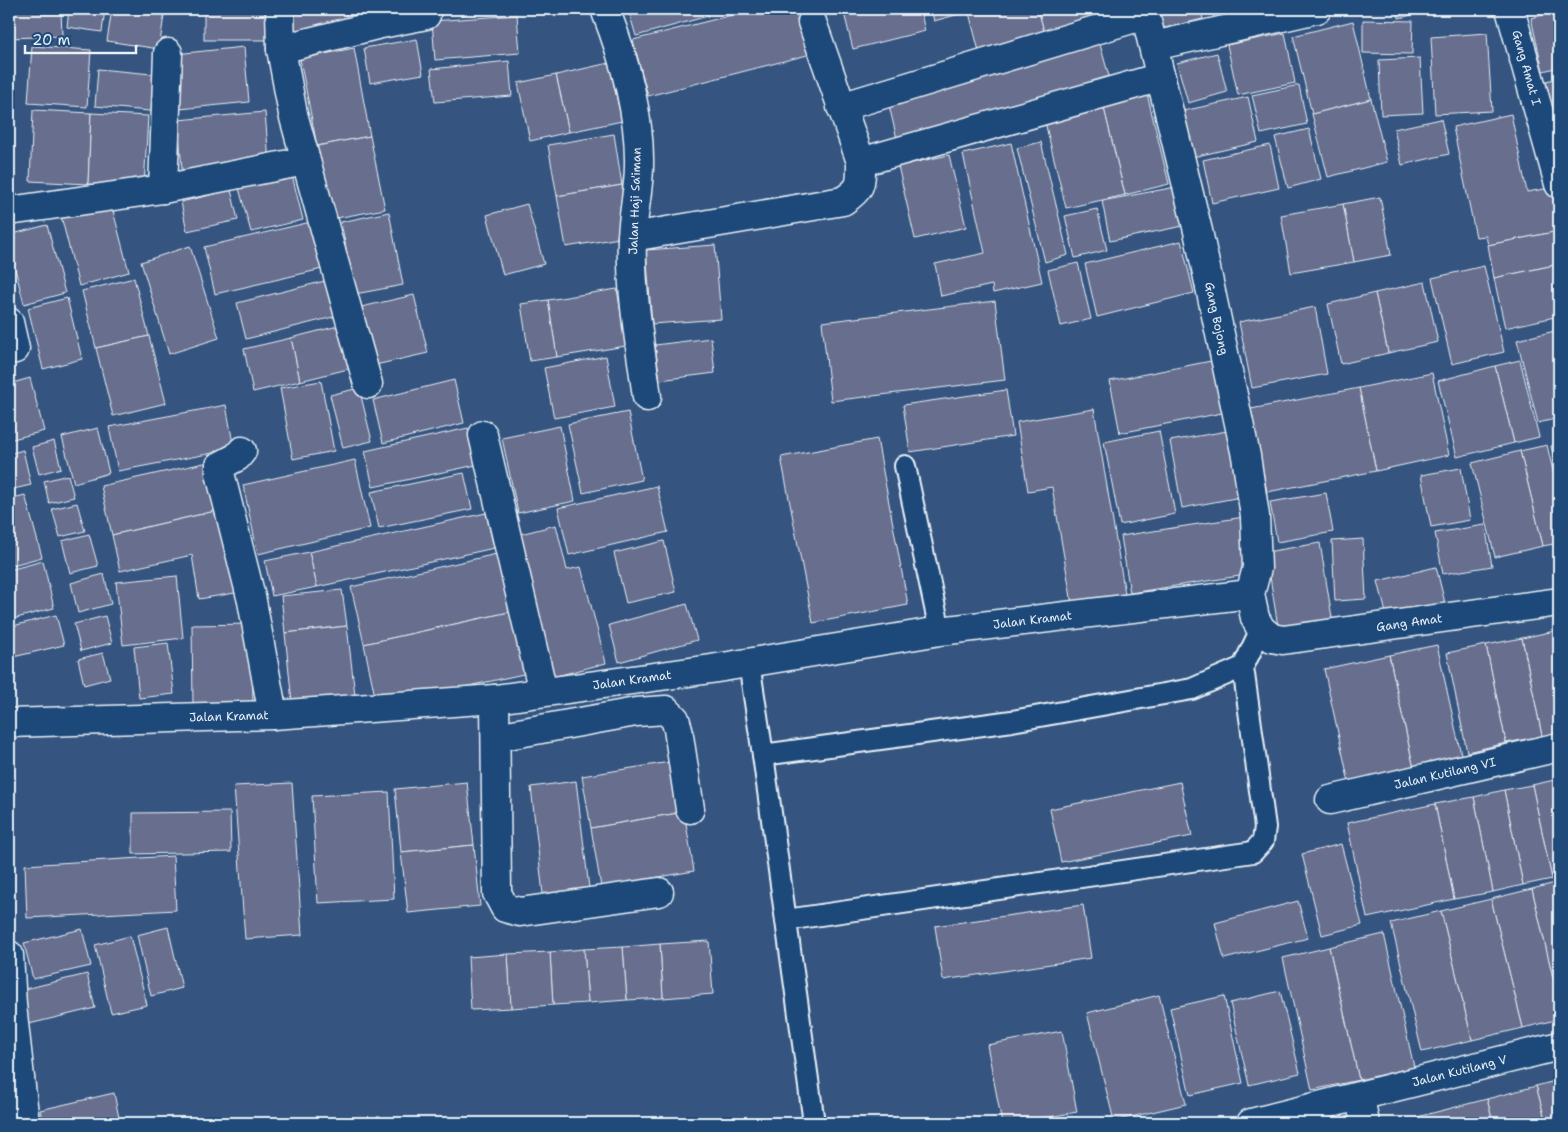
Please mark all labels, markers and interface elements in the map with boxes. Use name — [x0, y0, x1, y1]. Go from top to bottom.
scale bar — [25, 22, 136, 54]
street label: Gang Amat I — [1508, 28, 1545, 108]
text: 20 m — [32, 30, 71, 50]
street label: Jalan Haji Sa'iman — [625, 147, 645, 255]
street label: Gang Bojong — [1201, 280, 1232, 357]
street label: Jalan Kramat — [992, 607, 1073, 633]
street label: Gang Amat — [1375, 610, 1443, 635]
street label: Jalan Kramat — [591, 667, 672, 693]
street label: Jalan Kramat — [189, 707, 269, 726]
street label: Jalan Kutilang VI — [1393, 754, 1498, 793]
street label: Jalan Kutilang V — [1410, 1051, 1509, 1090]

